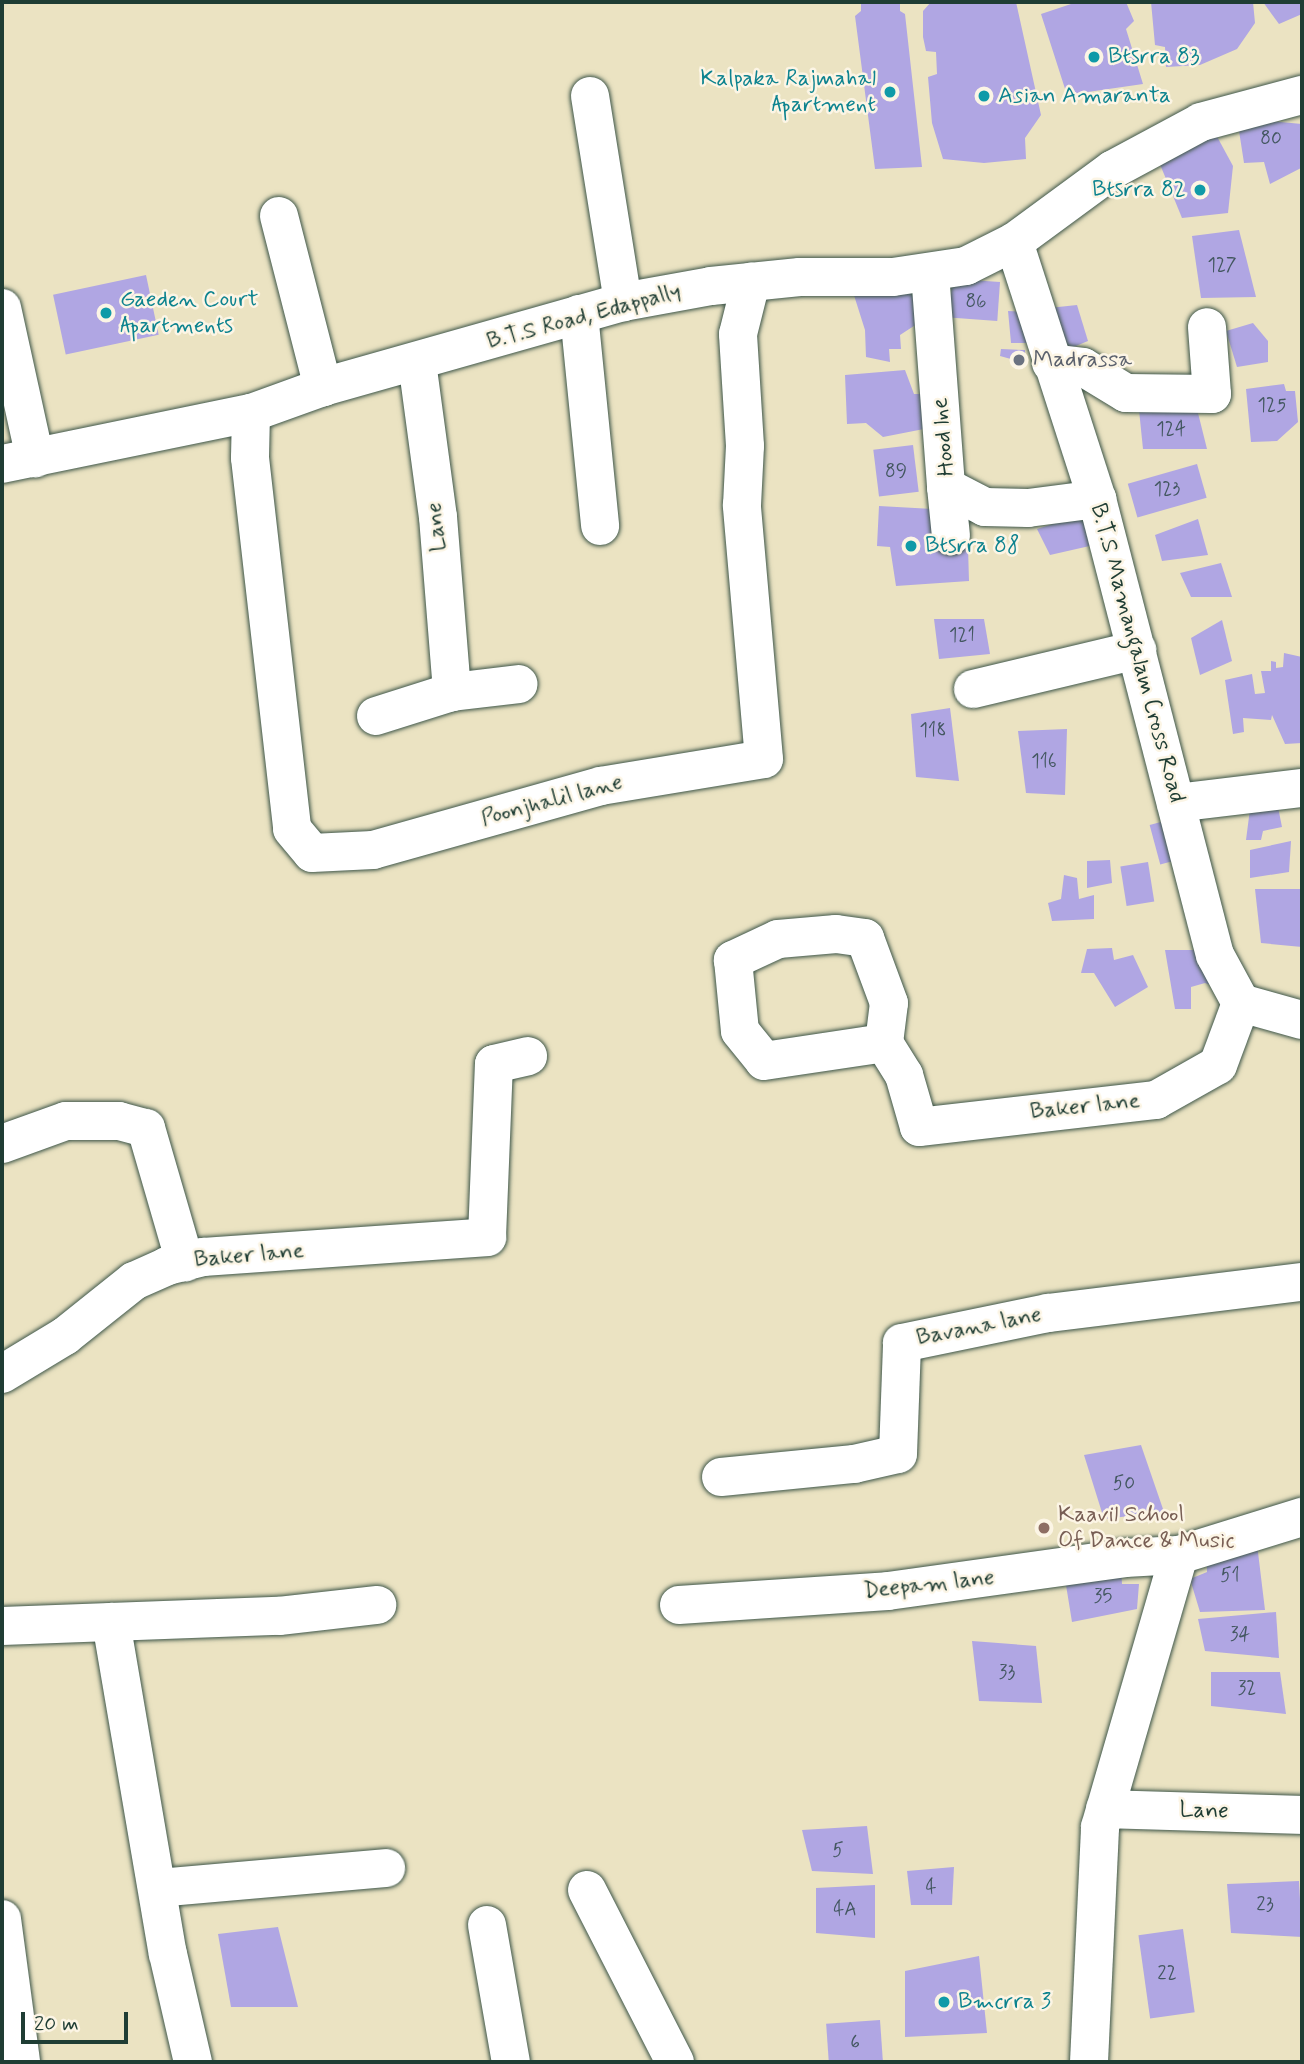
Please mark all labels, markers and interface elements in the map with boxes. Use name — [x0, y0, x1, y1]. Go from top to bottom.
place label: Btsrra 83 — [1108, 43, 1200, 71]
marker: Btsrra 83 — [1086, 49, 1102, 65]
place label: Kalpaka Rajmahal Apartment — [690, 65, 876, 119]
place label: Asian Amaranta — [998, 82, 1171, 110]
marker: Kalpaka Rajmahal Apartment — [882, 84, 898, 100]
marker: Asian Amaranta — [976, 88, 992, 104]
house number: 80 — [1260, 128, 1282, 150]
place label: Btsrra 82 — [1092, 176, 1186, 204]
marker: Btsrra 82 — [1192, 182, 1208, 198]
house number: 127 — [1207, 255, 1237, 277]
street label: B.T.S Road, Edappally — [482, 277, 686, 357]
place label: Gaeden Court Apartments — [120, 286, 258, 340]
house number: 86 — [965, 291, 987, 313]
marker: Gaeden Court Apartments — [98, 305, 114, 321]
place label: Madrassa — [1033, 346, 1132, 374]
marker: Madrassa — [1011, 352, 1027, 368]
street label: Hood lne — [927, 395, 961, 479]
house number: 125 — [1257, 395, 1287, 417]
house number: 124 — [1156, 419, 1186, 441]
house number: 89 — [885, 461, 907, 483]
house number: 123 — [1154, 479, 1180, 501]
street label: B.T.S Mamangalam Cross Road — [1082, 495, 1192, 811]
street label: Lane — [421, 501, 453, 553]
place label: Btsrra 88 — [925, 532, 1020, 560]
marker: Btsrra 88 — [903, 538, 919, 554]
house number: 121 — [949, 625, 975, 647]
house number: 118 — [920, 720, 946, 742]
house number: 116 — [1031, 751, 1057, 773]
street label: Poonjhalil lane — [481, 770, 623, 832]
street label: Baker lane — [1030, 1088, 1140, 1126]
street label: Baker lane — [194, 1238, 304, 1274]
street label: Bavana lane — [914, 1301, 1044, 1353]
house number: 50 — [1113, 1473, 1135, 1495]
place label: Kaavil School Of Dance & Music — [1058, 1501, 1231, 1555]
marker: Kaavil School Of Dance & Music — [1036, 1520, 1052, 1536]
street label: Deepam lane — [862, 1564, 996, 1606]
house number: 51 — [1220, 1565, 1240, 1587]
house number: 35 — [1094, 1586, 1112, 1608]
house number: 34 — [1230, 1624, 1250, 1646]
house number: 33 — [999, 1662, 1015, 1684]
house number: 32 — [1238, 1678, 1256, 1700]
street label: Lane — [1179, 1796, 1229, 1826]
house number: 5 — [832, 1840, 844, 1862]
house number: 4 — [925, 1877, 937, 1899]
house number: 23 — [1256, 1894, 1274, 1916]
house number: 4A — [833, 1899, 857, 1921]
house number: 22 — [1157, 1963, 1177, 1985]
place label: Bmcrra 3 — [958, 1988, 1051, 2016]
marker: Bmcrra 3 — [936, 1994, 952, 2010]
scale bar — [24, 1997, 131, 2041]
text: 20 m — [34, 2010, 79, 2038]
house number: 6 — [850, 2032, 860, 2054]

